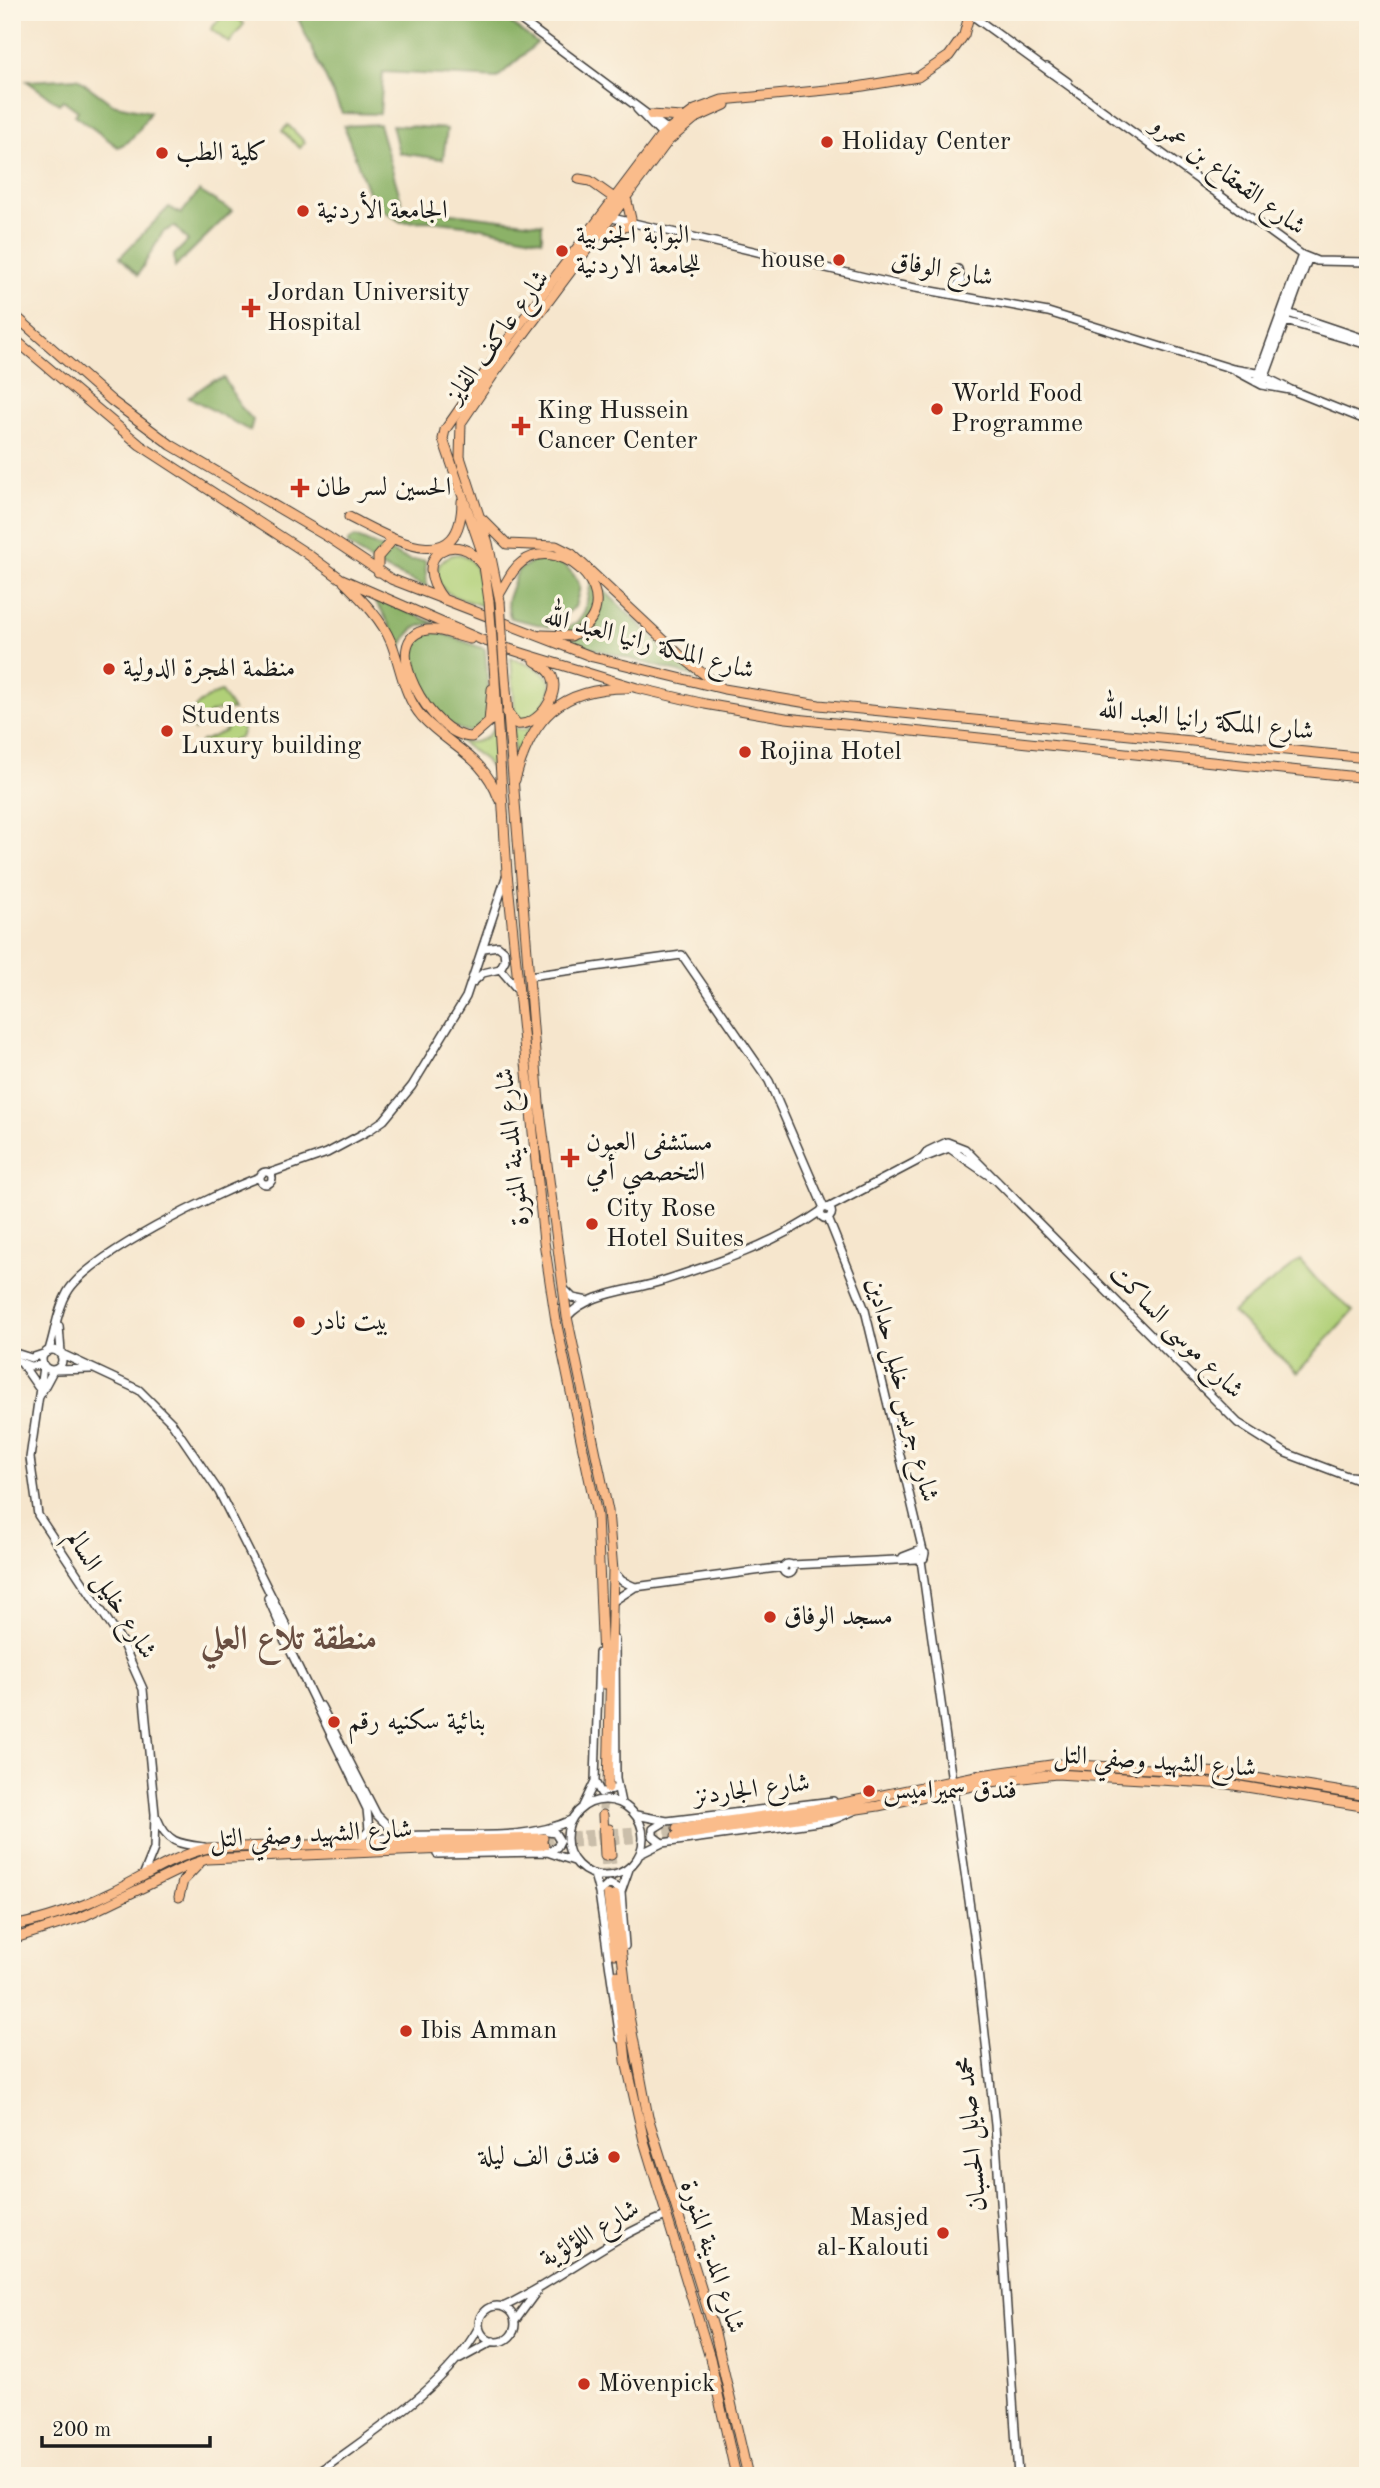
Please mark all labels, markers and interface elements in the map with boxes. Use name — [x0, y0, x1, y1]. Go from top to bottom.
street label: شارع القعقاع بن عمرو — [1140, 110, 1310, 246]
place label: Holiday Center — [841, 129, 1011, 155]
marker: Holiday Center — [819, 134, 835, 150]
place label: كلية الطب — [176, 139, 267, 168]
marker: كلية الطب — [154, 145, 170, 161]
place label: الجامعة الأردنية — [317, 191, 448, 225]
marker: الجامعة الأردنية — [295, 203, 311, 219]
place label: البوابة الجنوبية للجامعة الاردنية — [576, 223, 701, 280]
marker: البوابة الجنوبية للجامعة الاردنية — [554, 243, 570, 259]
place label: house — [761, 247, 825, 273]
street label: شارع الوفاق — [888, 248, 995, 299]
marker: house — [831, 252, 847, 268]
street label: شارع عاكف الفايز — [439, 266, 560, 415]
place label: Jordan University Hospital — [267, 280, 470, 336]
marker: Jordan University Hospital — [241, 298, 261, 318]
place label: World Food Programme — [951, 381, 1083, 437]
place label: King Hussein Cancer Center — [537, 398, 698, 454]
marker: World Food Programme — [929, 401, 945, 417]
marker: King Hussein Cancer Center — [511, 416, 531, 436]
place label: الحسين لسر طان — [316, 475, 452, 503]
marker: الحسين لسر طان — [290, 478, 310, 498]
street label: شارع الملكة رانيا العبد الله — [539, 595, 759, 691]
place label: منظمة الهجرة الدولية — [123, 656, 295, 684]
marker: منظمة الهجرة الدولية — [101, 661, 117, 677]
street label: شارع الملكة رانيا العبد الله — [1096, 688, 1316, 752]
place label: Students Luxury building — [181, 703, 361, 759]
marker: Students Luxury building — [159, 723, 175, 739]
place label: Rojina Hotel — [759, 739, 901, 765]
marker: Rojina Hotel — [737, 744, 753, 760]
street label: شارع المدينة المنورة — [492, 1066, 541, 1227]
place label: مستشفى العيون التخصصي أمي — [586, 1130, 713, 1195]
marker: مستشفى العيون التخصصي أمي — [560, 1148, 580, 1168]
place label: City Rose Hotel Suites — [606, 1196, 744, 1252]
marker: City Rose Hotel Suites — [584, 1216, 600, 1232]
street label: شارع موسى الساكت — [1099, 1260, 1248, 1409]
street label: شارع جريس خليل حدادين — [855, 1275, 942, 1507]
place label: بيت نادر — [310, 1309, 389, 1336]
marker: بيت نادر — [291, 1314, 307, 1330]
street label: شارع خليل السالم — [54, 1526, 162, 1668]
place label: مسجد الوفاق — [784, 1604, 893, 1632]
marker: مسجد الوفاق — [762, 1609, 778, 1625]
district label: منطقة تلاع العلي — [200, 1624, 377, 1670]
place label: بنائية سكنيه رقم — [348, 1707, 486, 1745]
marker: بنائية سكنيه رقم — [326, 1714, 342, 1730]
street label: شارع الشهيد وصفي التل — [1052, 1742, 1257, 1793]
street label: شارع الجاردنز — [690, 1770, 812, 1817]
place label: فندق سميراميس — [883, 1778, 1017, 1807]
marker: فندق سميراميس — [861, 1783, 877, 1799]
street label: شارع الشهيد وصفي التل — [209, 1817, 414, 1864]
place label: Ibis Amman — [420, 2018, 557, 2044]
marker: Ibis Amman — [398, 2023, 414, 2039]
street label: محمد صايل الحسبان — [952, 2055, 995, 2213]
place label: فندق الف ليلة — [477, 2144, 600, 2170]
marker: فندق الف ليلة — [606, 2149, 622, 2165]
street label: شارع المدينة المنورة — [668, 2177, 749, 2339]
street label: شارع اللؤلؤية — [536, 2195, 647, 2279]
place label: Masjed al-Kalouti — [817, 2205, 929, 2261]
marker: Masjed al-Kalouti — [935, 2225, 951, 2241]
place label: Mövenpick — [598, 2371, 715, 2397]
marker: Mövenpick — [576, 2376, 592, 2392]
scale bar — [42, 2404, 210, 2448]
text: 200 m — [52, 2420, 111, 2441]

